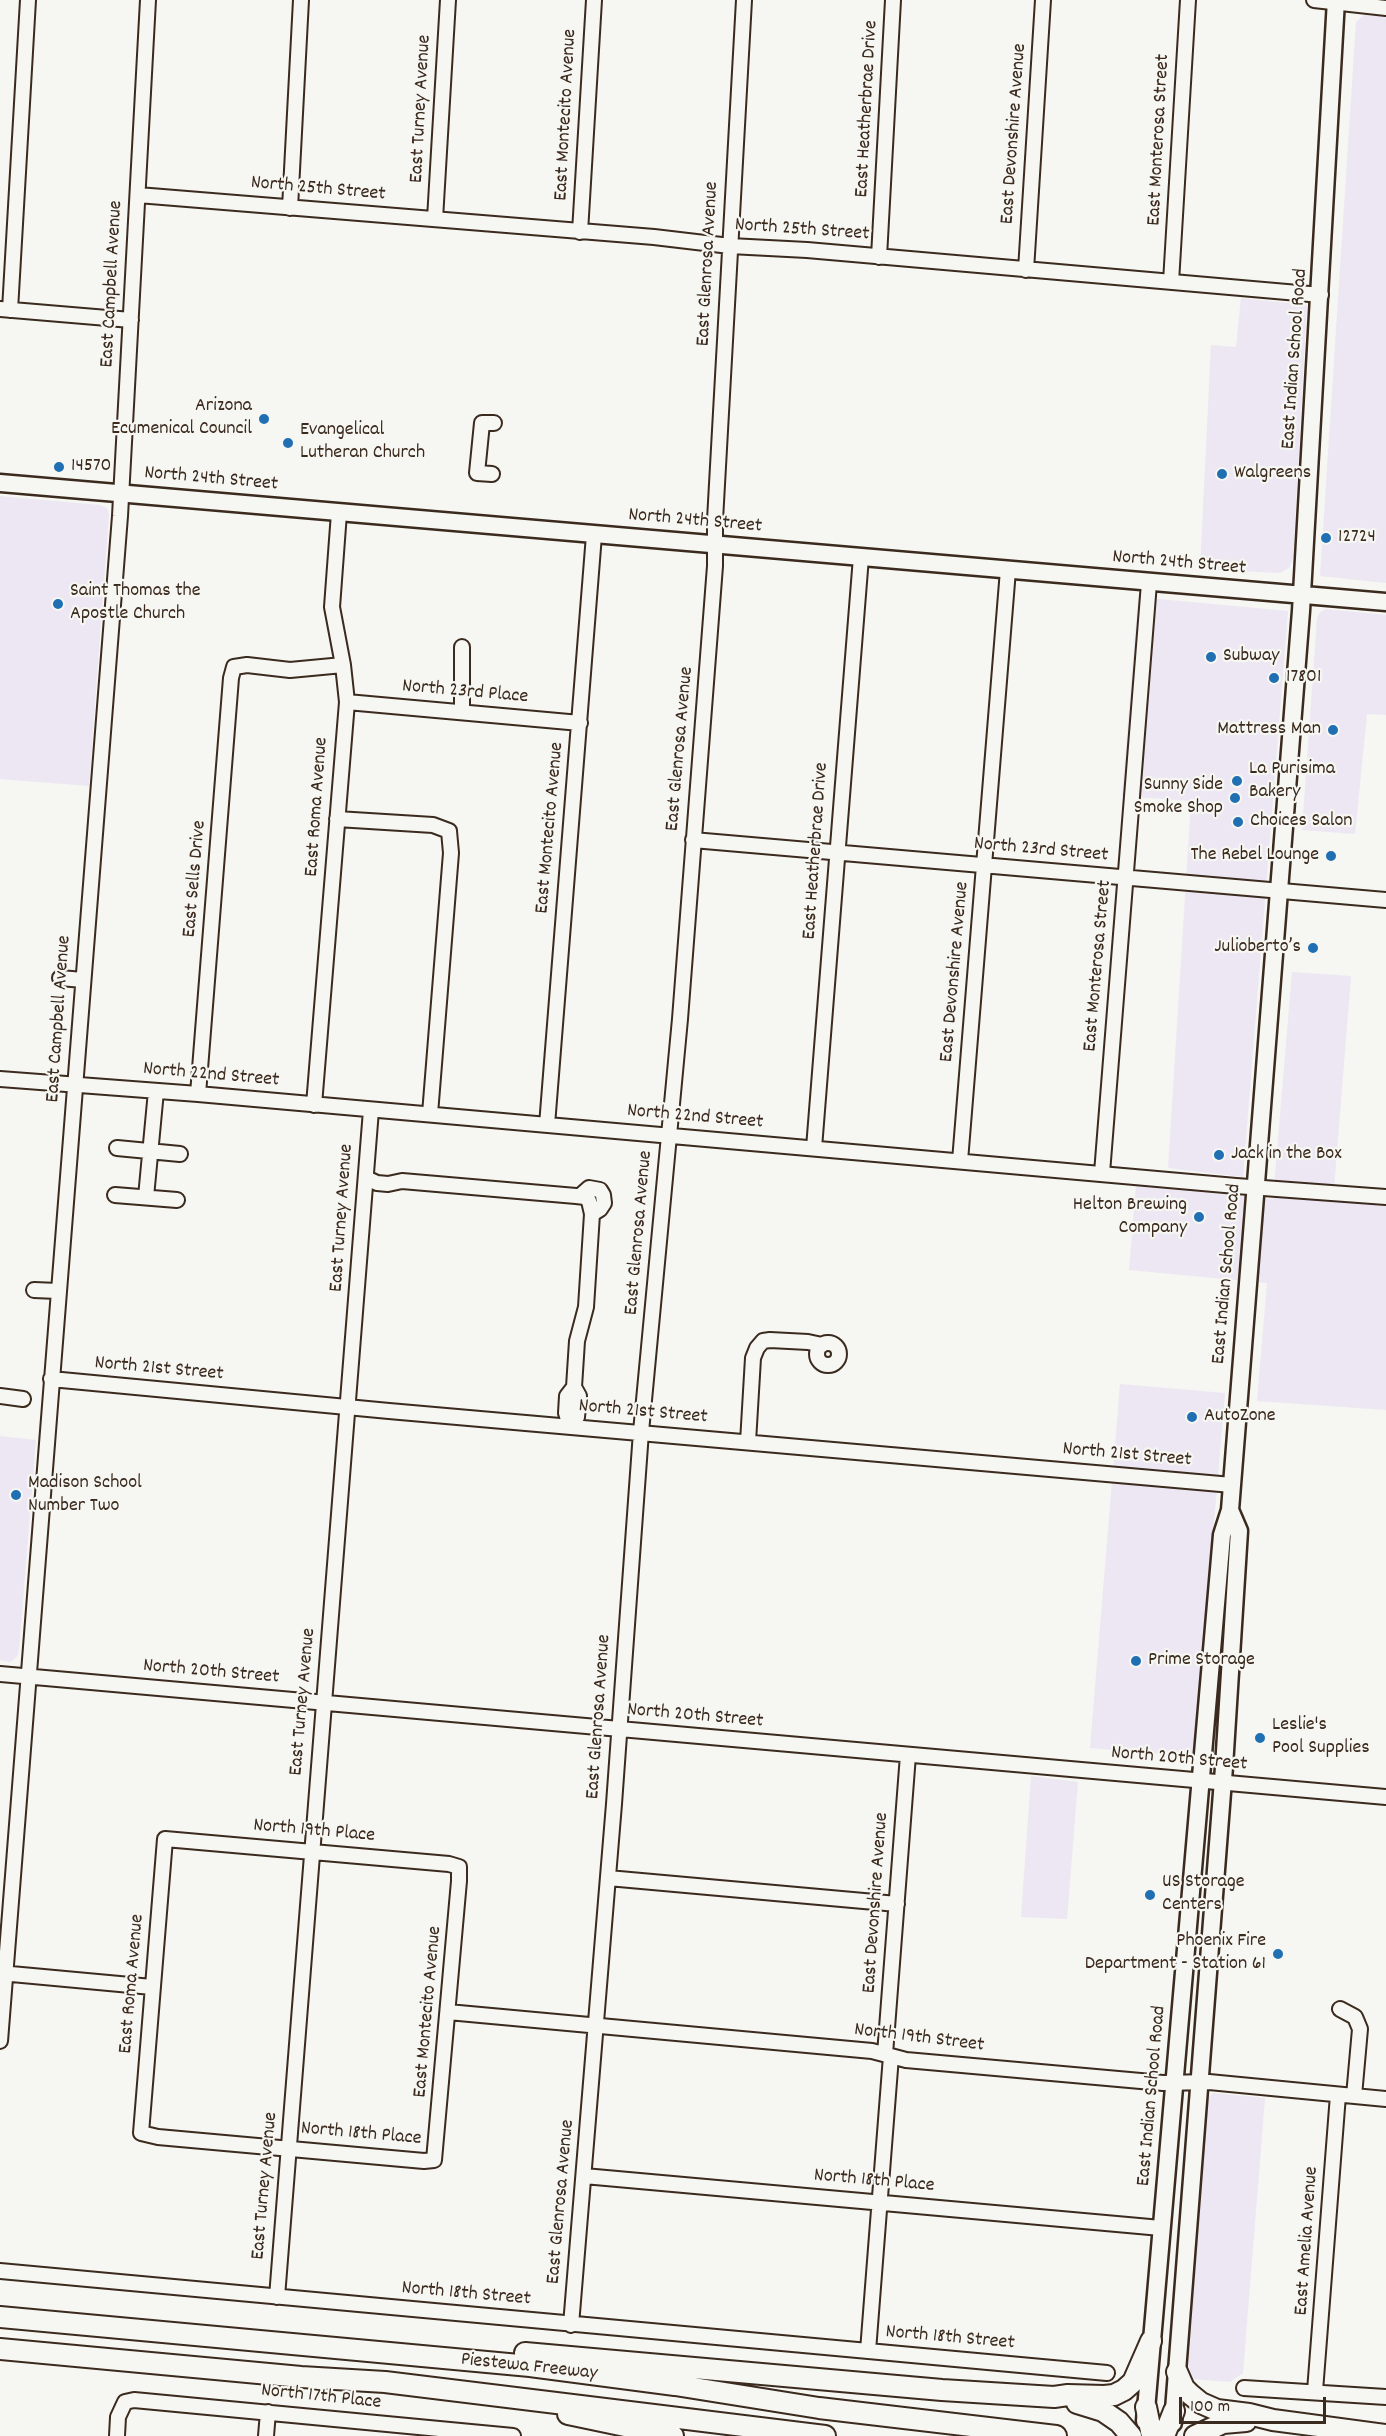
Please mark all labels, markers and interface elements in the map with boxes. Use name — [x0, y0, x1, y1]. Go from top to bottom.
street label: East Heatherbrae Drive — [851, 20, 885, 198]
street label: East Montecito Avenue — [551, 28, 583, 202]
street label: East Turney Avenue — [406, 34, 438, 184]
street label: East Devonshire Avenue — [997, 43, 1033, 225]
street label: East Monterosa Street — [1144, 53, 1176, 227]
street label: North 25th Street — [250, 172, 386, 208]
street label: East Glenrosa Avenue — [693, 181, 725, 347]
street label: East Campbell Avenue — [97, 200, 129, 368]
street label: North 25th Street — [734, 214, 870, 248]
street label: East Indian School Road — [1278, 268, 1314, 450]
place label: Arizona Ecumenical Council — [111, 395, 252, 442]
marker: Arizona Ecumenical Council — [257, 412, 271, 426]
place label: Evangelical Lutheran Church — [300, 419, 425, 466]
marker: Evangelical Lutheran Church — [281, 436, 295, 450]
place label: 14570 — [71, 455, 111, 479]
marker: 14570 — [52, 460, 66, 474]
street label: North 24th Street — [143, 462, 279, 498]
place label: Walgreens — [1234, 462, 1311, 486]
marker: Walgreens — [1215, 467, 1229, 481]
street label: North 24th Street — [627, 504, 763, 540]
place label: 12724 — [1338, 526, 1376, 550]
marker: 12724 — [1319, 531, 1333, 545]
street label: North 24th Street — [1111, 546, 1247, 582]
place label: Saint Thomas the Apostle Church — [70, 580, 201, 627]
marker: Saint Thomas the Apostle Church — [51, 597, 65, 611]
place label: Subway — [1223, 645, 1279, 669]
marker: Subway — [1204, 650, 1218, 664]
street label: East Glenrosa Avenue — [662, 666, 700, 832]
place label: 17801 — [1286, 666, 1321, 690]
marker: 17801 — [1267, 671, 1281, 685]
street label: North 23rd Place — [401, 676, 529, 710]
place label: Mattress Man — [1217, 718, 1321, 742]
marker: Mattress Man — [1326, 723, 1340, 737]
street label: East Roma Avenue — [301, 736, 335, 878]
street label: East Montecito Avenue — [532, 741, 570, 915]
place label: La Purisima Bakery — [1249, 758, 1335, 805]
street label: East Heatherbrae Drive — [799, 762, 835, 940]
place label: Sunny Side Smoke Shop — [1134, 774, 1223, 821]
marker: La Purisima Bakery — [1230, 774, 1244, 788]
marker: Sunny Side Smoke Shop — [1228, 791, 1242, 805]
place label: Choices Salon — [1250, 810, 1353, 834]
marker: Choices Salon — [1231, 815, 1245, 829]
street label: East Sells Drive — [179, 819, 213, 939]
street label: North 23rd Street — [973, 833, 1109, 869]
place label: The Rebel Lounge — [1191, 844, 1319, 868]
marker: The Rebel Lounge — [1324, 849, 1338, 863]
street label: East Monterosa Street — [1080, 879, 1118, 1053]
street label: East Devonshire Avenue — [936, 881, 976, 1063]
street label: East Campbell Avenue — [42, 935, 78, 1103]
place label: Julioberto’s — [1214, 936, 1301, 960]
marker: Julioberto’s — [1306, 941, 1320, 955]
street label: North 22nd Street — [142, 1058, 280, 1094]
street label: North 22nd Street — [626, 1100, 764, 1136]
street label: East Turney Avenue — [326, 1143, 360, 1293]
place label: Jack in the Box — [1231, 1143, 1342, 1167]
marker: Jack in the Box — [1212, 1148, 1226, 1162]
street label: East Glenrosa Avenue — [621, 1150, 659, 1316]
street label: East Indian School Road — [1208, 1183, 1248, 1365]
place label: Helton Brewing Company — [1073, 1194, 1187, 1241]
marker: Helton Brewing Company — [1192, 1210, 1206, 1224]
street label: North 21st Street — [93, 1352, 225, 1388]
street label: North 21st Street — [577, 1395, 709, 1431]
place label: AutoZone — [1204, 1405, 1276, 1429]
marker: AutoZone — [1185, 1410, 1199, 1424]
street label: North 21st Street — [1061, 1438, 1193, 1474]
place label: Madison School Number Two — [28, 1472, 142, 1519]
marker: Madison School Number Two — [9, 1488, 23, 1502]
street label: East Turney Avenue — [286, 1627, 322, 1777]
street label: East Glenrosa Avenue — [582, 1634, 618, 1800]
place label: Prime Storage — [1148, 1649, 1255, 1673]
marker: Prime Storage — [1129, 1654, 1143, 1668]
street label: North 20th Street — [142, 1655, 280, 1691]
street label: North 20th Street — [626, 1699, 764, 1735]
place label: Leslie's Pool Supplies — [1272, 1714, 1370, 1761]
marker: Leslie's Pool Supplies — [1253, 1731, 1267, 1745]
street label: North 20th Street — [1110, 1742, 1248, 1778]
street label: East Devonshire Avenue — [859, 1812, 895, 1994]
street label: North 19th Place — [252, 1815, 376, 1849]
place label: US Storage Centers — [1162, 1871, 1244, 1918]
marker: US Storage Centers — [1143, 1888, 1157, 1902]
street label: East Roma Avenue — [115, 1913, 151, 2055]
street label: East Montecito Avenue — [410, 1925, 448, 2099]
place label: Phoenix Fire Department - Station 61 — [1085, 1930, 1266, 1977]
marker: Phoenix Fire Department - Station 61 — [1271, 1947, 1285, 1961]
street label: East Indian School Road — [1133, 2005, 1173, 2187]
street label: North 19th Street — [853, 2019, 985, 2059]
street label: East Turney Avenue — [248, 2111, 284, 2261]
street label: North 18th Place — [300, 2118, 422, 2152]
street label: East Glenrosa Avenue — [543, 2119, 581, 2285]
street label: North 18th Place — [813, 2165, 935, 2199]
street label: East Amelia Avenue — [1291, 2166, 1325, 2316]
street label: North 18th Street — [400, 2277, 532, 2313]
street label: North 18th Street — [884, 2321, 1016, 2357]
street label: Piestewa Freeway — [459, 2349, 599, 2387]
street label: North 17th Place — [260, 2380, 382, 2416]
scale bar — [1182, 2385, 1329, 2423]
text: 100 m — [1190, 2395, 1230, 2420]

